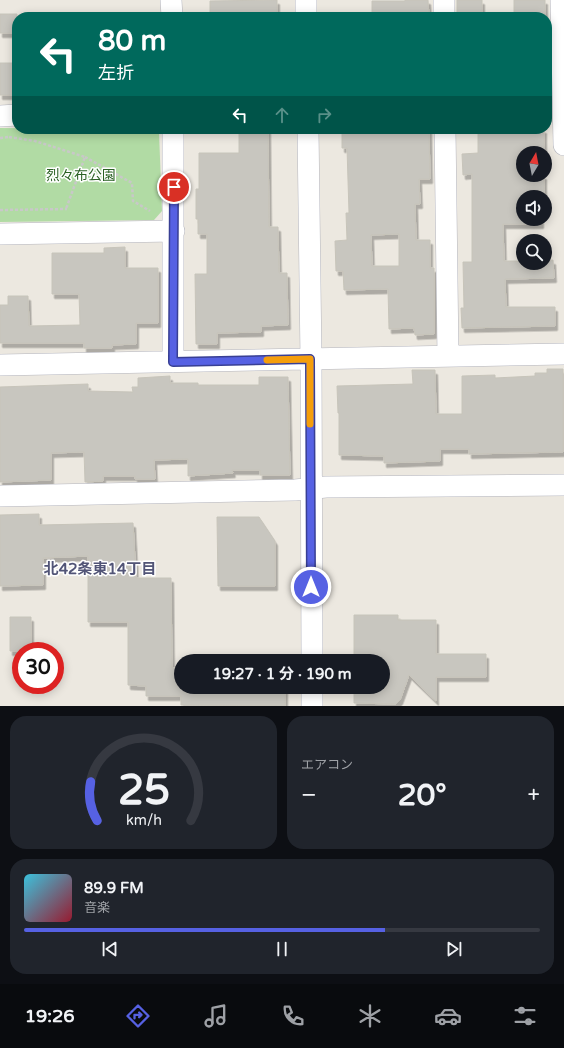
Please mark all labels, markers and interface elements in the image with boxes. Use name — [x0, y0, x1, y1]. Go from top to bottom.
text: 80 m — [98, 24, 166, 58]
icon: left — [32, 28, 84, 80]
text: 左折 — [98, 62, 134, 84]
icon: left — [229, 104, 251, 126]
icon: ahead — [271, 104, 293, 126]
icon: right — [313, 104, 335, 126]
north arrow — [516, 146, 552, 182]
map controls — [516, 146, 552, 270]
park label: 烈々布公園 — [46, 167, 116, 184]
pin — [157, 170, 191, 204]
icon: arrive — [163, 176, 185, 198]
button: sound — [516, 190, 552, 226]
button: search — [516, 234, 552, 270]
district label: 北42条東14丁目 — [44, 560, 156, 578]
position arrow — [290, 566, 332, 608]
speed limit sign: 30 — [12, 642, 64, 694]
text: 19:27 · 1 分 · 190 m — [212, 665, 352, 683]
text: エアコン — [301, 757, 353, 773]
text: 25 — [117, 765, 170, 815]
text: 20° — [398, 777, 447, 814]
text: − — [301, 782, 317, 808]
text: + — [528, 782, 540, 808]
text: km/h — [126, 811, 161, 828]
text: 89.9 FM — [84, 879, 144, 897]
text: 音楽 — [84, 900, 110, 916]
icon: previous — [99, 938, 121, 960]
icon: pause — [271, 938, 293, 960]
icon: next — [443, 938, 465, 960]
icon: directions — [124, 1002, 152, 1030]
icon: music — [202, 1002, 230, 1030]
icon: phone — [279, 1002, 307, 1030]
icon: climate — [356, 1002, 384, 1030]
icon: car — [434, 1002, 462, 1030]
icon: filters — [511, 1002, 539, 1030]
text: 19:26 — [25, 1005, 75, 1027]

